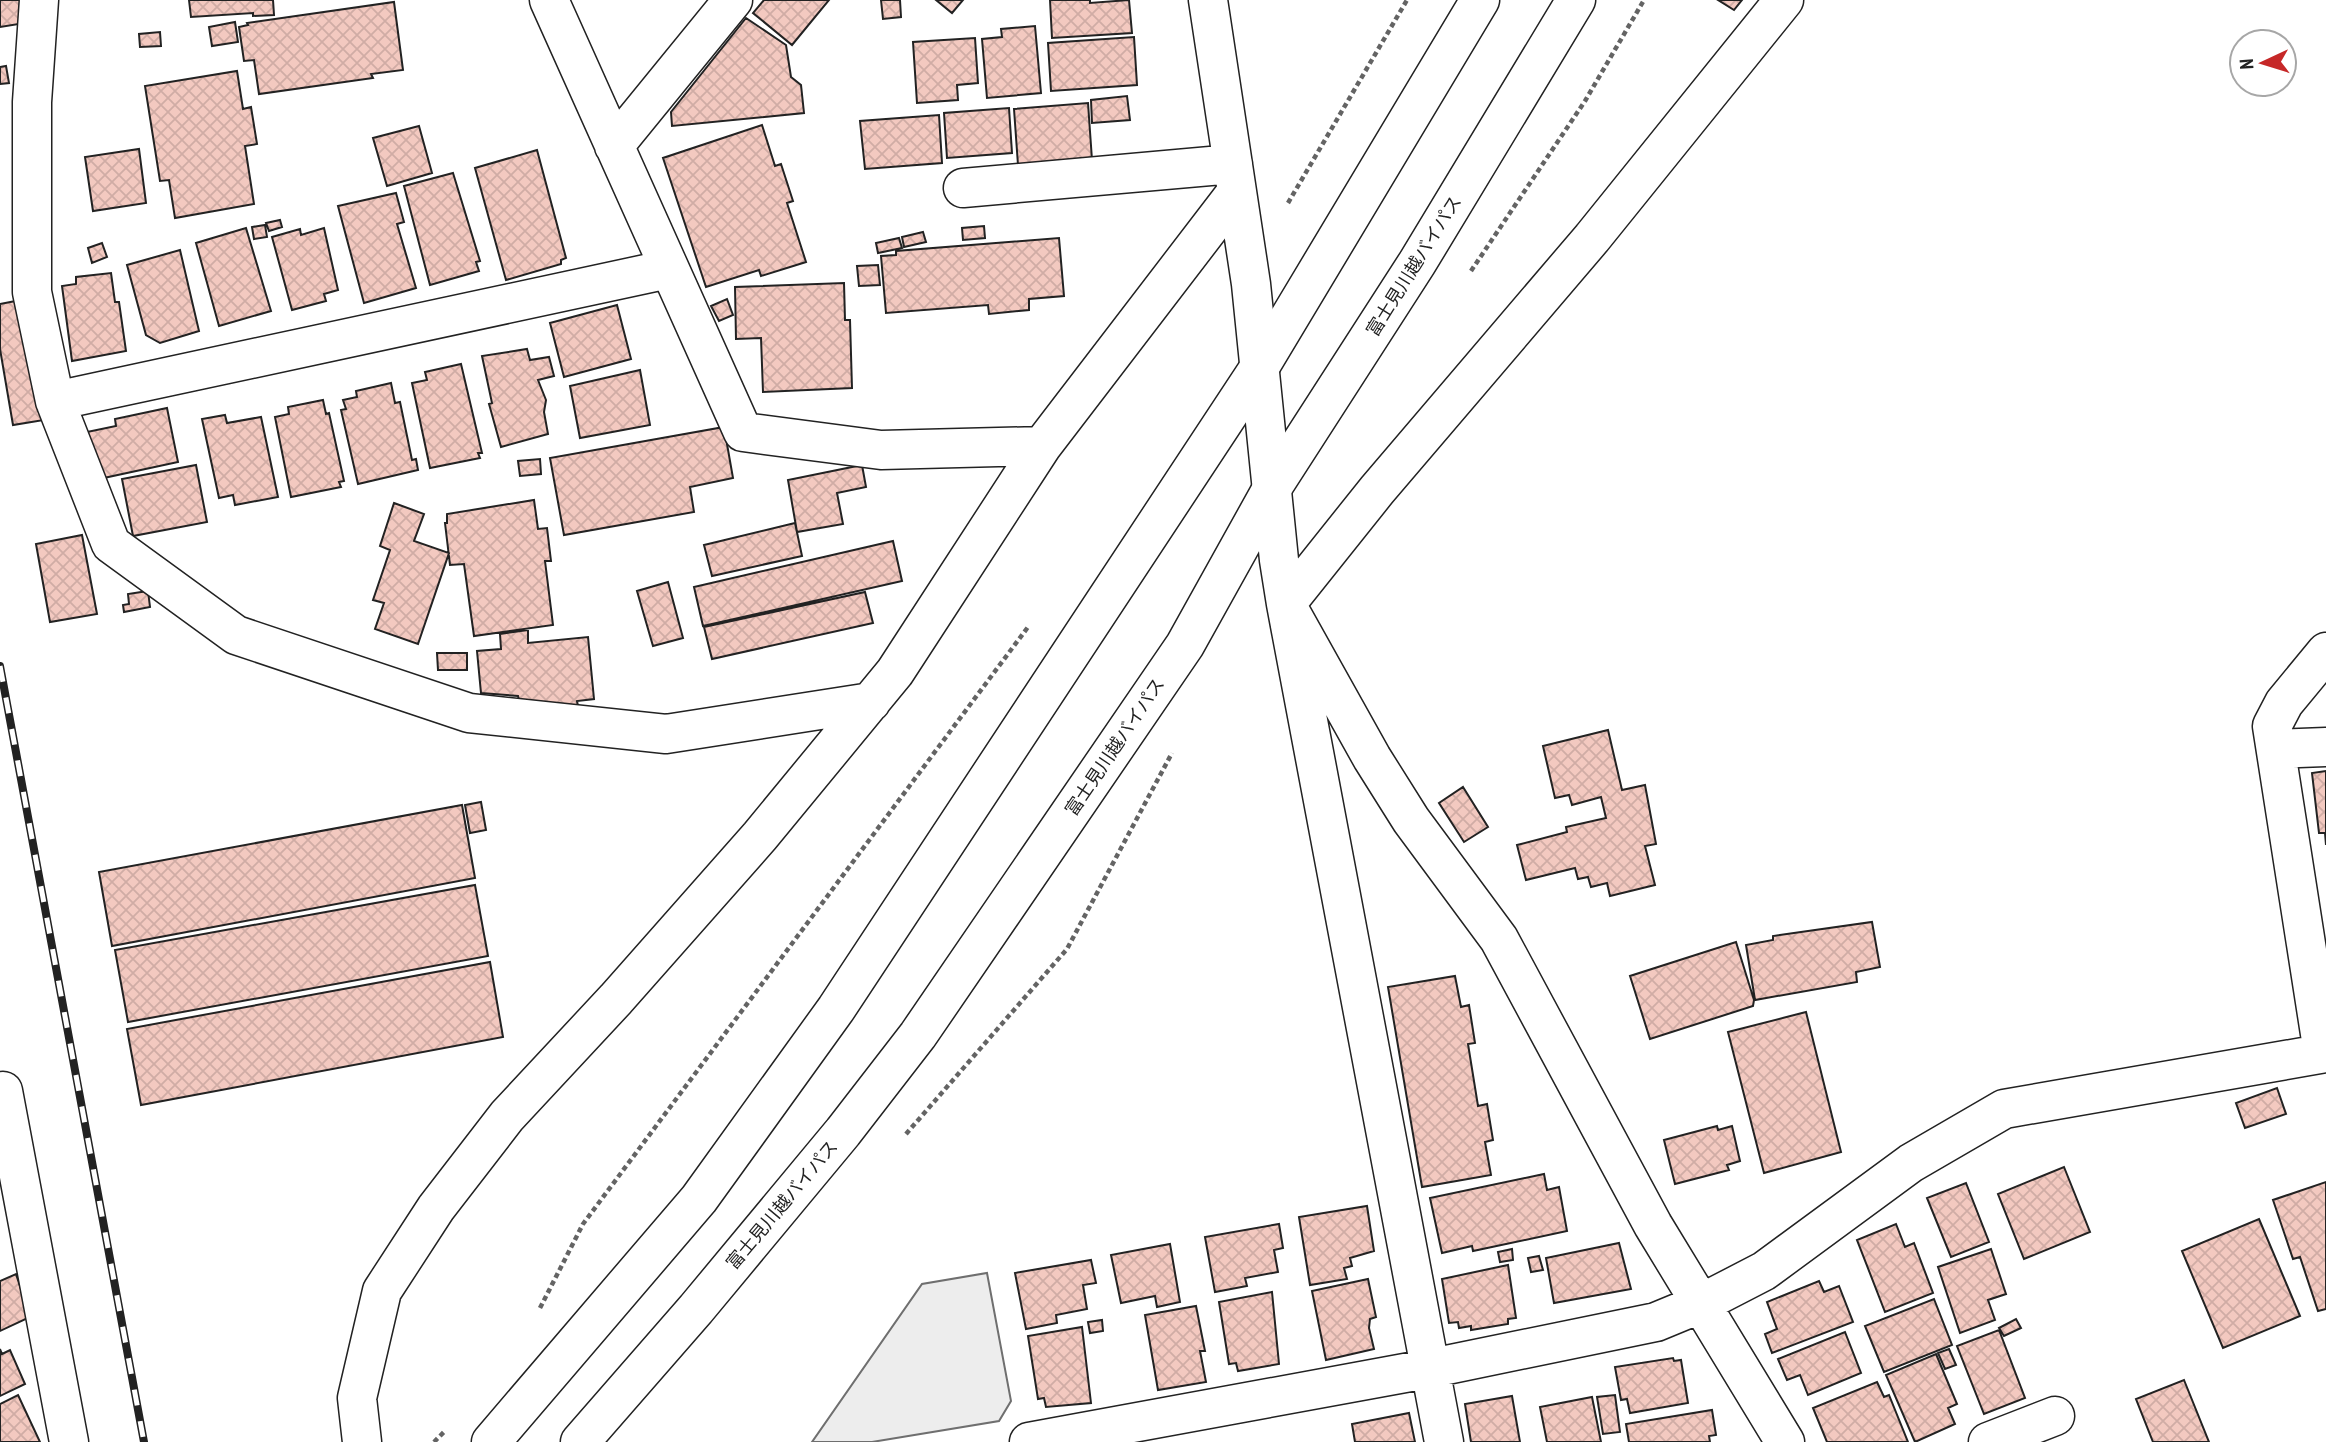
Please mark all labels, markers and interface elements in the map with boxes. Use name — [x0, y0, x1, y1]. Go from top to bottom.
north arrow — [2228, 28, 2298, 98]
text: N — [2234, 58, 2258, 70]
street label: 富士見川越バイパス — [1361, 191, 1466, 340]
street label: 富士見川越バイパス — [1060, 673, 1169, 820]
street label: 富士見川越バイパス — [721, 1135, 842, 1274]

